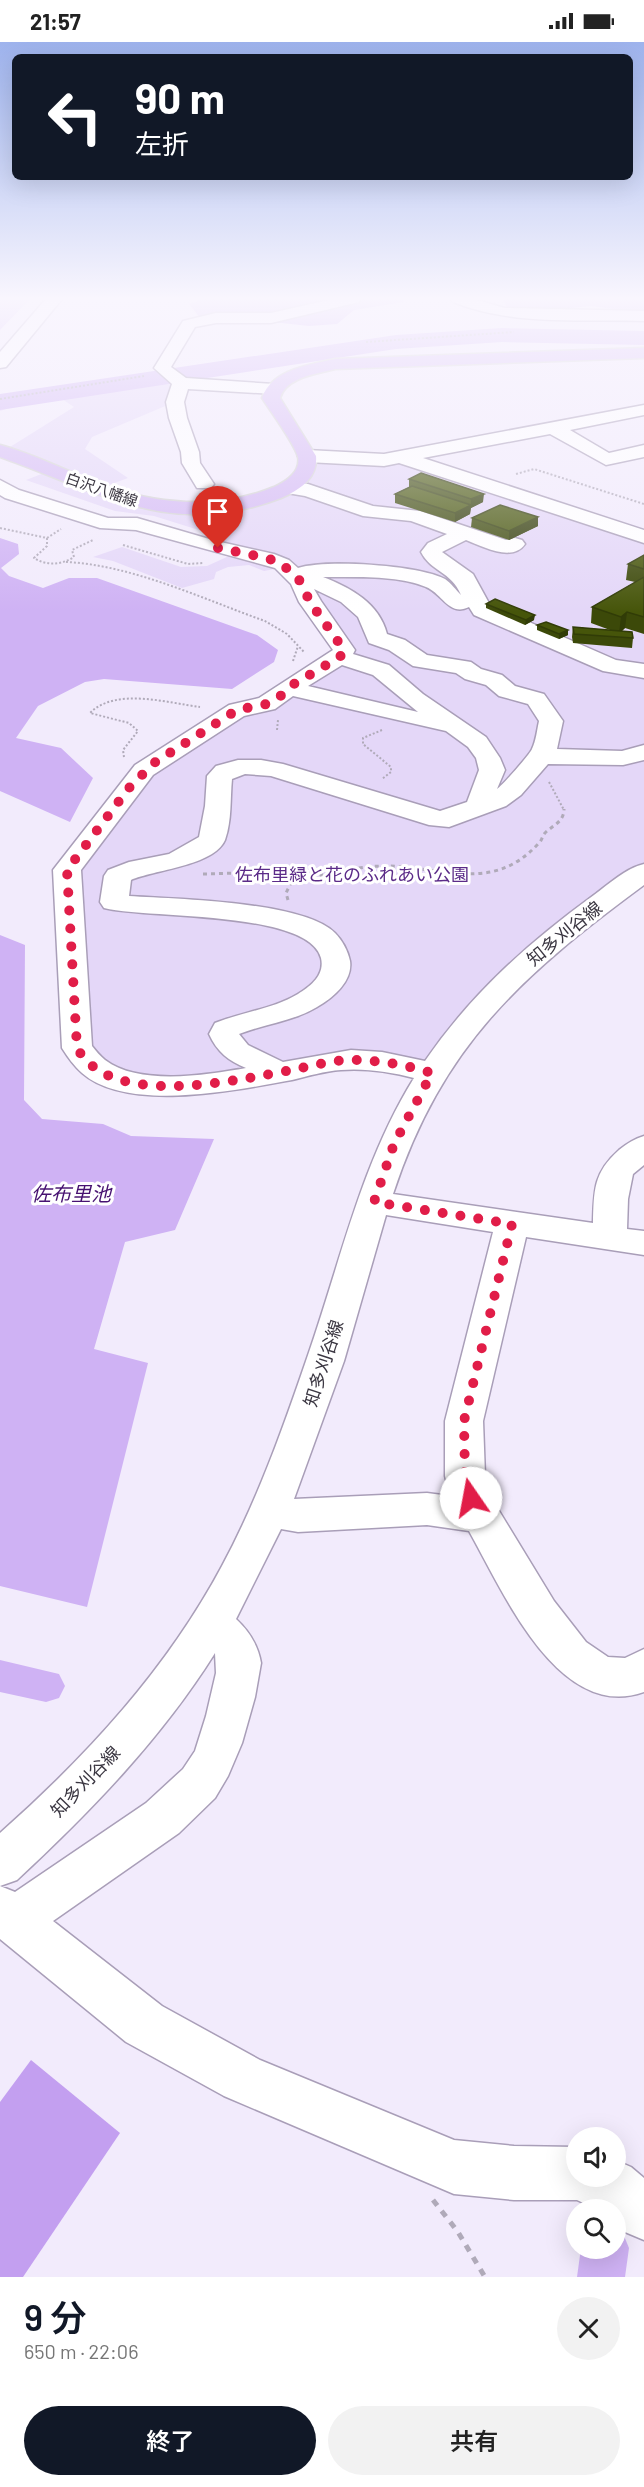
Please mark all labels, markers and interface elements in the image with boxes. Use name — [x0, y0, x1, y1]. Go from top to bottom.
text: 21:57 — [30, 8, 81, 34]
text: 90 m — [135, 72, 225, 122]
icon: left — [36, 78, 114, 156]
text: 左折 — [135, 127, 189, 159]
street label: 白沢八幡線 — [64, 468, 140, 510]
pin — [192, 486, 243, 548]
icon: arrive — [201, 495, 234, 528]
park label: 佐布里緑と花のふれあい公園 — [235, 863, 469, 885]
street label: 知多刈谷線 — [522, 896, 606, 970]
water label: 佐布里池 — [31, 1181, 113, 1205]
street label: 知多刈谷線 — [299, 1317, 347, 1409]
position arrow — [439, 1466, 503, 1530]
street label: 知多刈谷線 — [46, 1741, 124, 1821]
map controls — [566, 2127, 626, 2259]
button: sound — [566, 2127, 626, 2187]
button: search — [566, 2199, 626, 2259]
text: 9 分 — [24, 2295, 86, 2338]
button: close — [557, 2297, 620, 2360]
text: 650 m · 22:06 — [24, 2339, 138, 2363]
button: 終了 — [24, 2406, 316, 2475]
button: 共有 — [328, 2406, 620, 2475]

